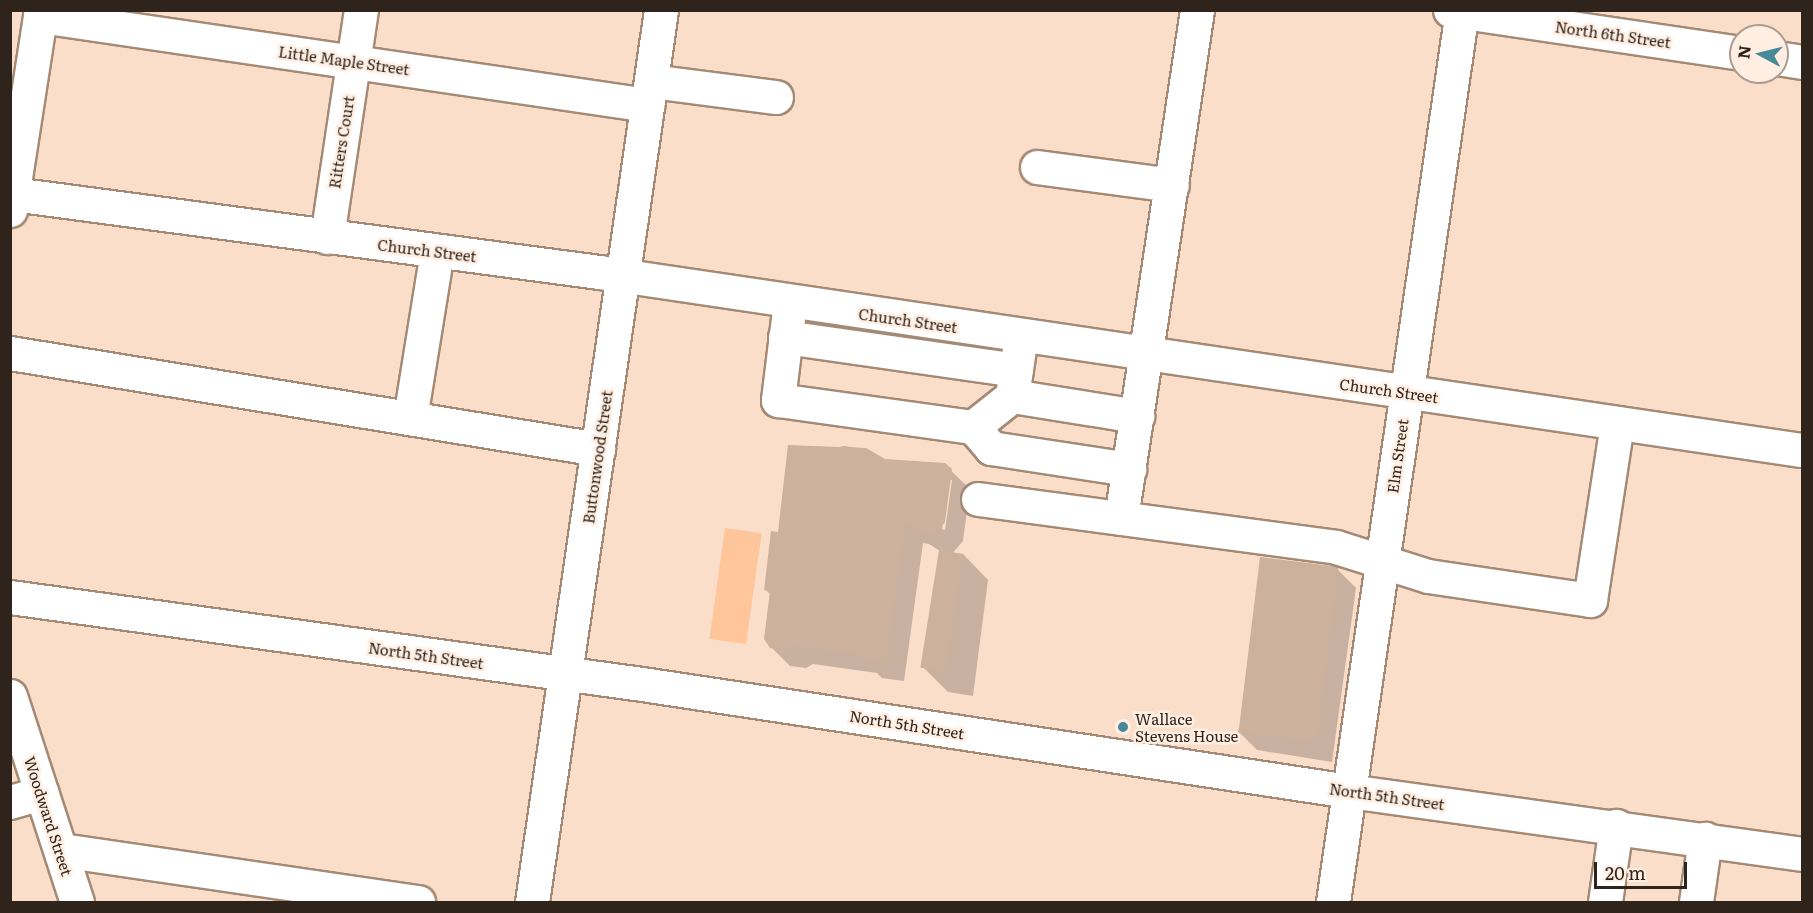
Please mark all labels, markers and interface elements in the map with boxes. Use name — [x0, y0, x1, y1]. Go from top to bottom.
street label: North 6th Street — [1554, 17, 1672, 51]
north arrow — [1729, 24, 1789, 84]
street label: Little Maple Street — [277, 42, 411, 78]
text: N — [1730, 44, 1756, 60]
street label: Ritters Court — [325, 94, 357, 190]
street label: Church Street — [376, 235, 478, 265]
street label: Church Street — [857, 304, 959, 336]
street label: Church Street — [1338, 374, 1440, 406]
street label: Buttonwood Street — [579, 389, 615, 525]
street label: Elm Street — [1383, 418, 1411, 494]
street label: North 5th Street — [367, 638, 485, 672]
street label: North 5th Street — [848, 706, 966, 742]
place label: Wallace Stevens House — [1135, 709, 1238, 744]
marker: Wallace Stevens House — [1116, 720, 1130, 734]
street label: Woodward Street — [21, 754, 77, 878]
street label: North 5th Street — [1328, 779, 1446, 813]
scale bar — [1597, 850, 1690, 888]
text: 20 m — [1605, 859, 1646, 886]

